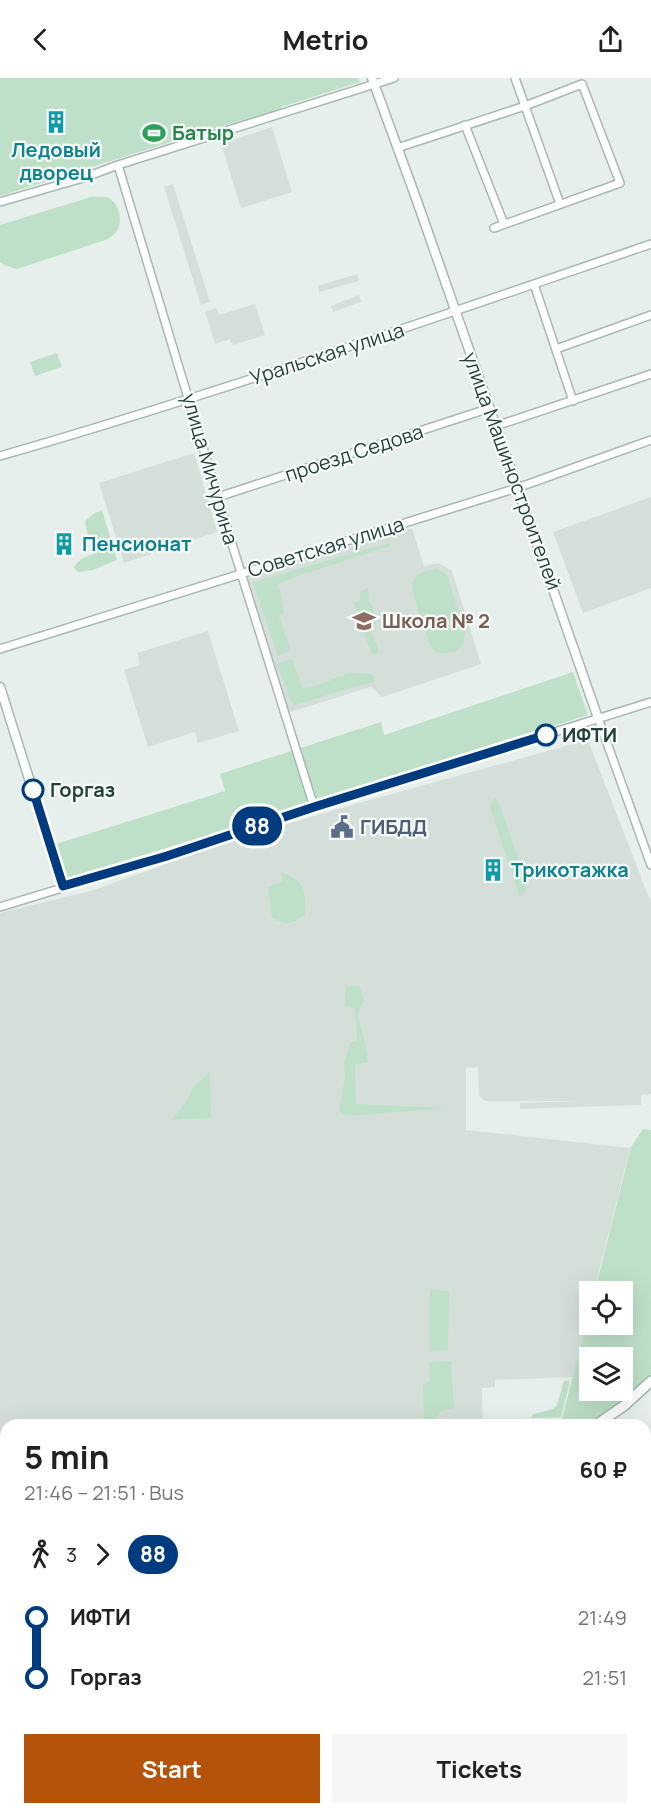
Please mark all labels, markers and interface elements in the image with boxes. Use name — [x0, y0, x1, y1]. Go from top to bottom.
text: Metrio — [282, 21, 369, 58]
icon: back — [24, 23, 57, 56]
icon: share — [594, 23, 627, 56]
building icon: Ледовый дворец — [43, 109, 69, 135]
place label: Батыр — [172, 119, 234, 146]
sports icon: Батыр — [141, 120, 167, 146]
place label: Ледовый дворец — [11, 136, 101, 186]
street label: Уральская улица — [246, 316, 407, 391]
street label: улица Машиностроителей — [457, 348, 568, 593]
street label: улица Мичурина — [176, 390, 245, 548]
street label: проезд Седова — [281, 417, 427, 488]
street label: Советская улица — [244, 510, 407, 583]
place label: Пенсионат — [82, 530, 192, 557]
building icon: Пенсионат — [51, 531, 77, 557]
place label: Школа № 2 — [382, 607, 490, 634]
school or university icon: Школа № 2 — [351, 608, 377, 634]
place label: ИФТИ — [562, 721, 617, 748]
marker: ИФТИ — [535, 724, 557, 746]
place label: Горгаз — [50, 776, 115, 803]
marker: Горгаз — [22, 779, 44, 801]
line badge: 88 — [230, 806, 284, 846]
text: 88 — [244, 812, 270, 840]
place label: ГИБДД — [360, 813, 427, 840]
public building icon: ГИБДД — [329, 814, 355, 840]
place label: Трикотажка — [511, 856, 629, 883]
building icon: Трикотажка — [480, 857, 506, 883]
map controls — [579, 1281, 633, 1401]
button: locate — [579, 1281, 633, 1335]
button: layers — [579, 1347, 633, 1401]
text: 5 min — [24, 1434, 110, 1479]
text: 60 ₽ — [579, 1455, 627, 1485]
text: 21:46 – 21:51 · Bus — [24, 1479, 184, 1506]
icon: walk — [24, 1538, 57, 1571]
icon: forward — [86, 1538, 119, 1571]
text: 88 — [140, 1540, 166, 1568]
text: 3 — [66, 1541, 77, 1568]
text: ИФТИ — [70, 1602, 131, 1632]
text: 21:49 — [578, 1604, 627, 1631]
text: Горгаз — [70, 1662, 142, 1692]
text: 21:51 — [582, 1664, 627, 1691]
button: Start — [24, 1734, 320, 1803]
button: Tickets — [332, 1734, 627, 1803]

